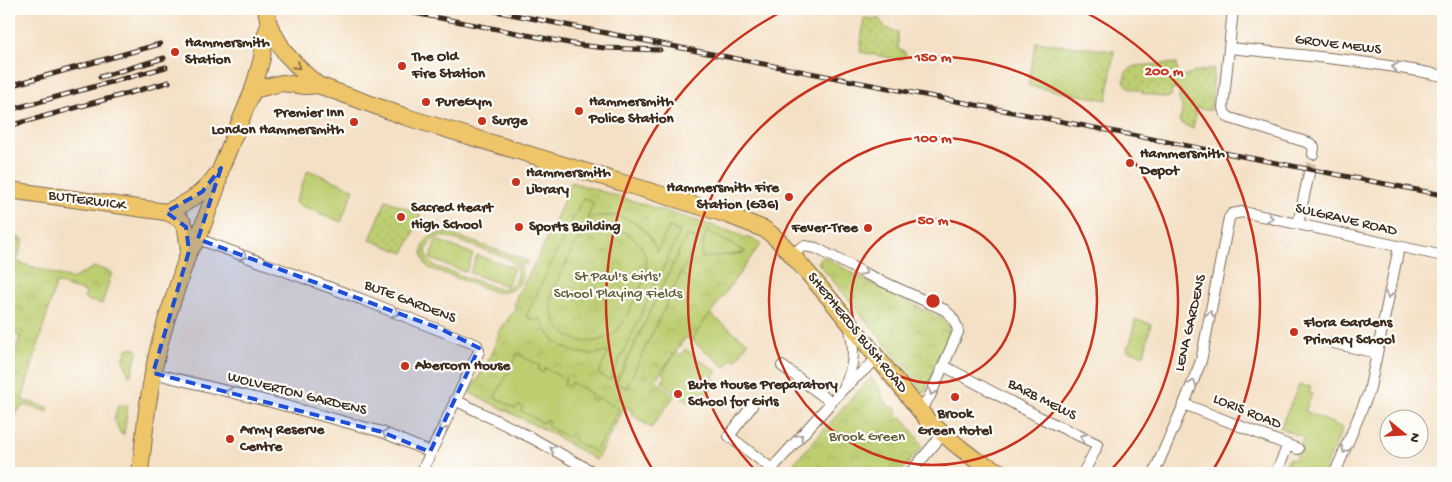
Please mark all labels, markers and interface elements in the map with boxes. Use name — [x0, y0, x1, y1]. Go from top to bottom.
street label: GROVE MEWS — [1294, 31, 1382, 59]
place label: Hammersmith Station — [185, 34, 270, 69]
marker: Hammersmith Station — [169, 46, 181, 58]
place label: The Old Fire Station — [411, 48, 486, 83]
text: 150 m — [914, 49, 952, 67]
one-way arrow — [291, 60, 300, 69]
marker: The Old Fire Station — [396, 60, 408, 72]
one-way arrow — [1391, 62, 1399, 73]
text: 200 m — [1145, 63, 1184, 81]
place label: PureGym — [435, 93, 492, 111]
place label: Hammersmith Police Station — [588, 93, 675, 128]
marker: PureGym — [420, 96, 432, 108]
place label: Premier Inn London Hammersmith — [211, 104, 345, 139]
marker: Hammersmith Police Station — [573, 105, 585, 117]
place label: Surge — [492, 112, 529, 130]
marker: Surge — [476, 115, 488, 127]
marker: Premier Inn London Hammersmith — [348, 116, 360, 128]
text: 100 m — [913, 130, 952, 148]
place label: Hammersmith Depot — [1138, 145, 1225, 180]
marker: Hammersmith Depot — [1124, 157, 1136, 169]
place label: Hammersmith Library — [526, 164, 611, 199]
marker: Hammersmith Library — [510, 176, 522, 188]
place label: Hammersmith Fire Station (G36) — [667, 179, 780, 214]
street label: BUTTERWICK — [46, 187, 129, 216]
marker: Hammersmith Fire Station (G36) — [783, 191, 795, 203]
place label: Sacred Heart High School — [411, 199, 495, 234]
street label: SULGRAVE ROAD — [1293, 200, 1399, 241]
marker: Sacred Heart High School — [395, 211, 407, 223]
text: 50 m — [918, 212, 949, 230]
one-way arrow — [1266, 212, 1275, 223]
place label: Sports Building — [529, 218, 621, 236]
place label: Fever-Tree — [791, 219, 859, 237]
marker: Sports Building — [513, 221, 525, 233]
marker: Fever-Tree — [862, 222, 874, 234]
one-way arrow — [239, 250, 248, 260]
one-way arrow — [858, 266, 867, 276]
park label: St Paul's Girls' School Playing Fields — [554, 268, 683, 303]
street label: SHEPHERDS BUSH ROAD — [803, 269, 911, 397]
street label: LENA GARDENS — [1171, 273, 1211, 373]
street label: BUTE GARDENS — [361, 276, 459, 328]
one-way arrow — [1384, 290, 1395, 299]
centre of rings — [924, 292, 942, 310]
one-way arrow — [391, 306, 400, 317]
one-way arrow — [1204, 309, 1215, 318]
place label: Flora Gardens Primary School — [1303, 314, 1396, 349]
marker: Flora Gardens Primary School — [1288, 326, 1300, 338]
place label: Abercorn House — [414, 357, 512, 375]
marker: Abercorn House — [399, 360, 411, 372]
street label: WOLVERTON GARDENS — [225, 368, 369, 420]
street label: BARB MEWS — [1004, 374, 1080, 425]
place label: Bute House Preparatory School for Girls — [687, 376, 838, 411]
one-way arrow — [1187, 379, 1197, 388]
one-way arrow — [224, 387, 233, 398]
one-way arrow — [928, 387, 939, 396]
marker: Bute House Preparatory School for Girls — [672, 388, 684, 400]
street label: LORIS ROAD — [1210, 390, 1284, 434]
marker: Brook Green Hotel — [949, 391, 961, 403]
place label: Brook Green Hotel — [918, 405, 993, 440]
north arrow — [1380, 410, 1430, 460]
place label: Army Reserve Centre — [239, 421, 326, 456]
one-way arrow — [438, 423, 448, 432]
park label: Brook Green — [828, 428, 905, 446]
one-way arrow — [382, 429, 390, 439]
text: N — [1404, 430, 1423, 444]
one-way arrow — [1079, 432, 1088, 443]
marker: Army Reserve Centre — [224, 433, 236, 445]
one-way arrow — [795, 433, 804, 442]
one-way arrow — [549, 445, 558, 455]
one-way arrow — [1340, 445, 1351, 454]

